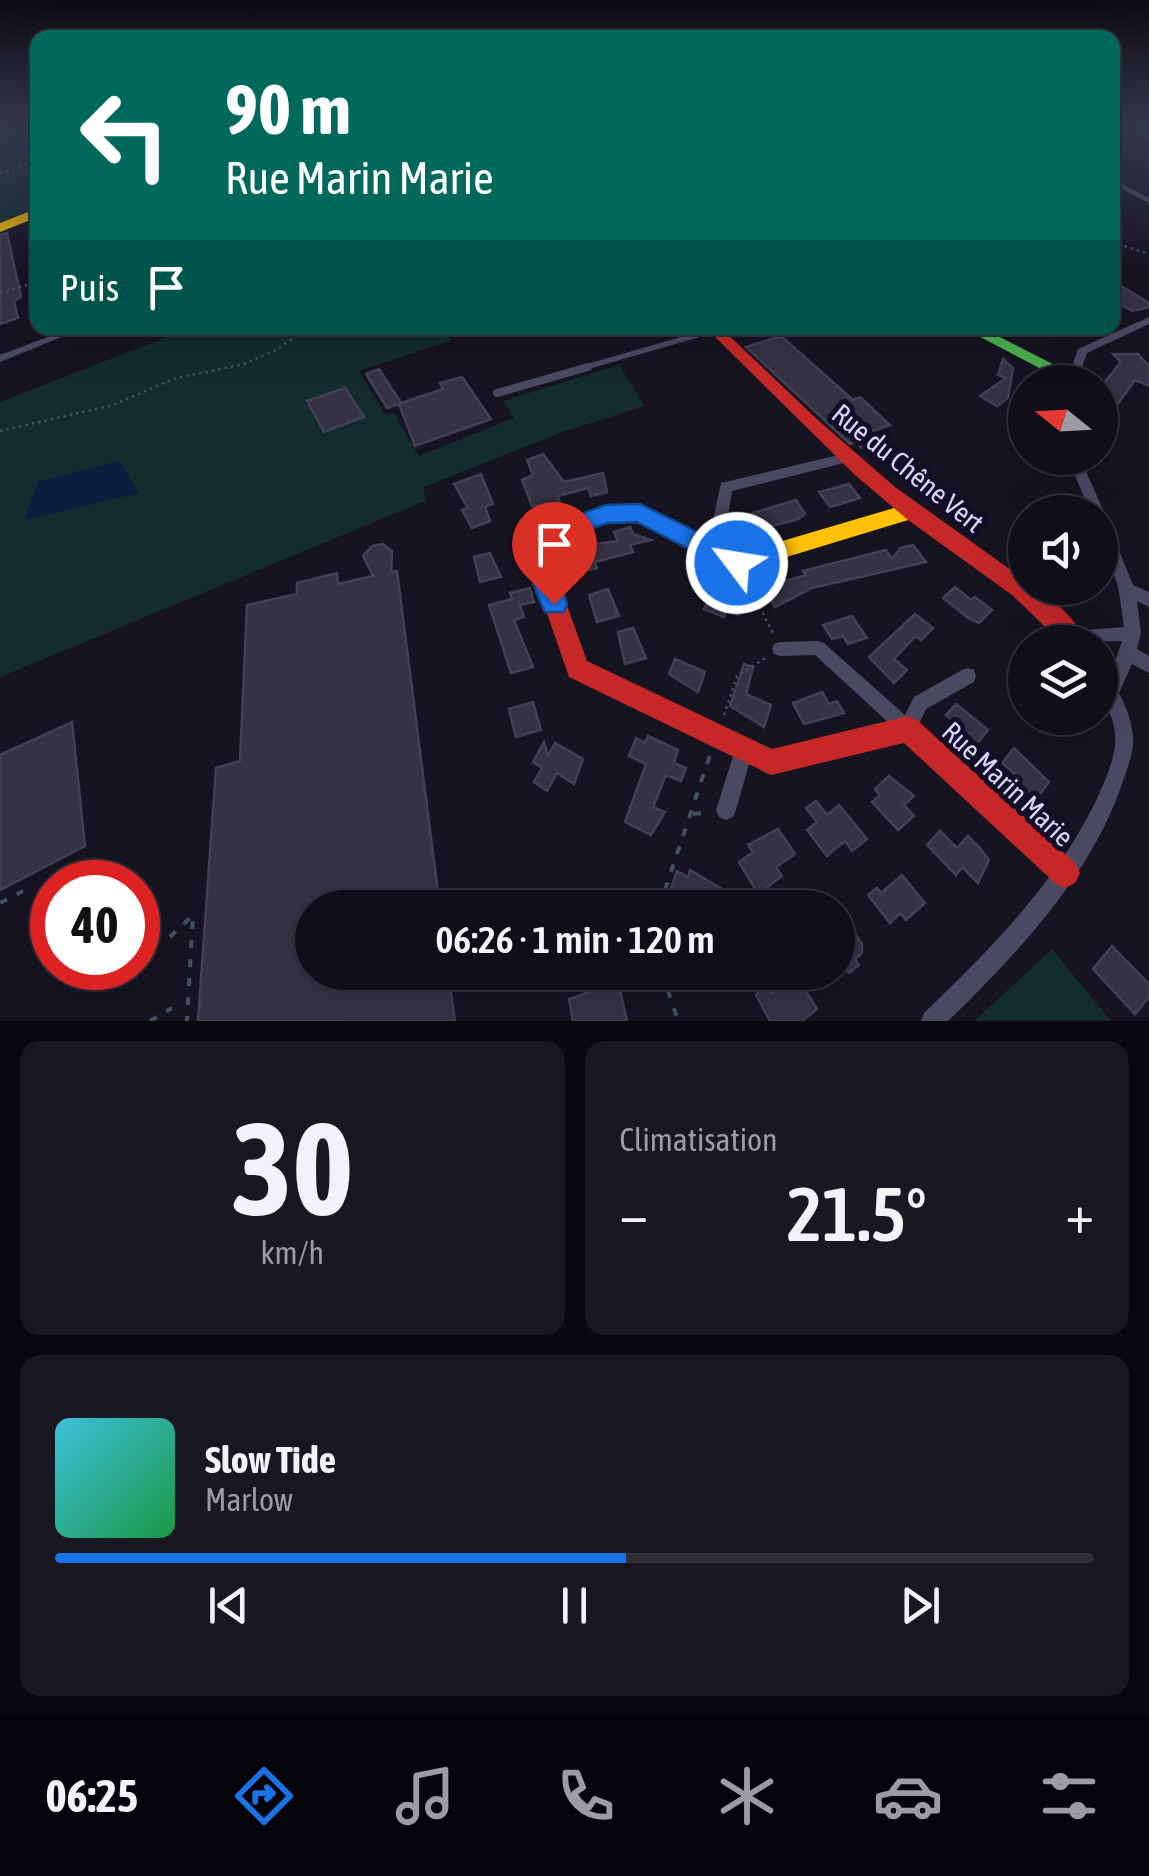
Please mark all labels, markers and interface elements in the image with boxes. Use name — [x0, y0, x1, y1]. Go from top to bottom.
text: 90 m — [225, 69, 351, 149]
icon: left — [60, 70, 190, 200]
text: Rue Marin Marie — [225, 152, 494, 204]
icon: arrive — [139, 260, 194, 315]
text: Puis — [60, 266, 119, 309]
north arrow — [1008, 365, 1118, 475]
map controls — [1008, 365, 1118, 735]
street label: Rue du Chêne Vert — [826, 397, 990, 539]
button: sound — [1008, 495, 1118, 605]
pin — [512, 502, 597, 605]
position arrow — [685, 511, 789, 615]
icon: arrive — [527, 517, 582, 572]
button: layers — [1008, 625, 1118, 735]
street label: Rue Marin Marie — [936, 715, 1080, 853]
speed limit sign: 40 — [30, 860, 160, 990]
text: 06:26 · 1 min · 120 m — [435, 918, 715, 961]
text: 30 — [231, 1094, 353, 1243]
text: Climatisation — [620, 1121, 778, 1158]
text: 21.5° — [787, 1171, 927, 1257]
text: − — [620, 1182, 648, 1245]
text: + — [1065, 1182, 1094, 1245]
text: km/h — [261, 1234, 324, 1271]
text: Slow Tide — [205, 1438, 336, 1481]
text: Marlow — [205, 1481, 293, 1518]
icon: previous — [201, 1578, 256, 1633]
icon: pause — [547, 1578, 602, 1633]
icon: next — [893, 1578, 948, 1633]
icon: directions — [229, 1761, 299, 1831]
icon: music — [390, 1761, 460, 1831]
icon: phone — [551, 1761, 621, 1831]
icon: climate — [712, 1761, 782, 1831]
icon: car — [873, 1761, 943, 1831]
icon: filters — [1034, 1761, 1104, 1831]
text: 06:25 — [45, 1770, 138, 1822]

